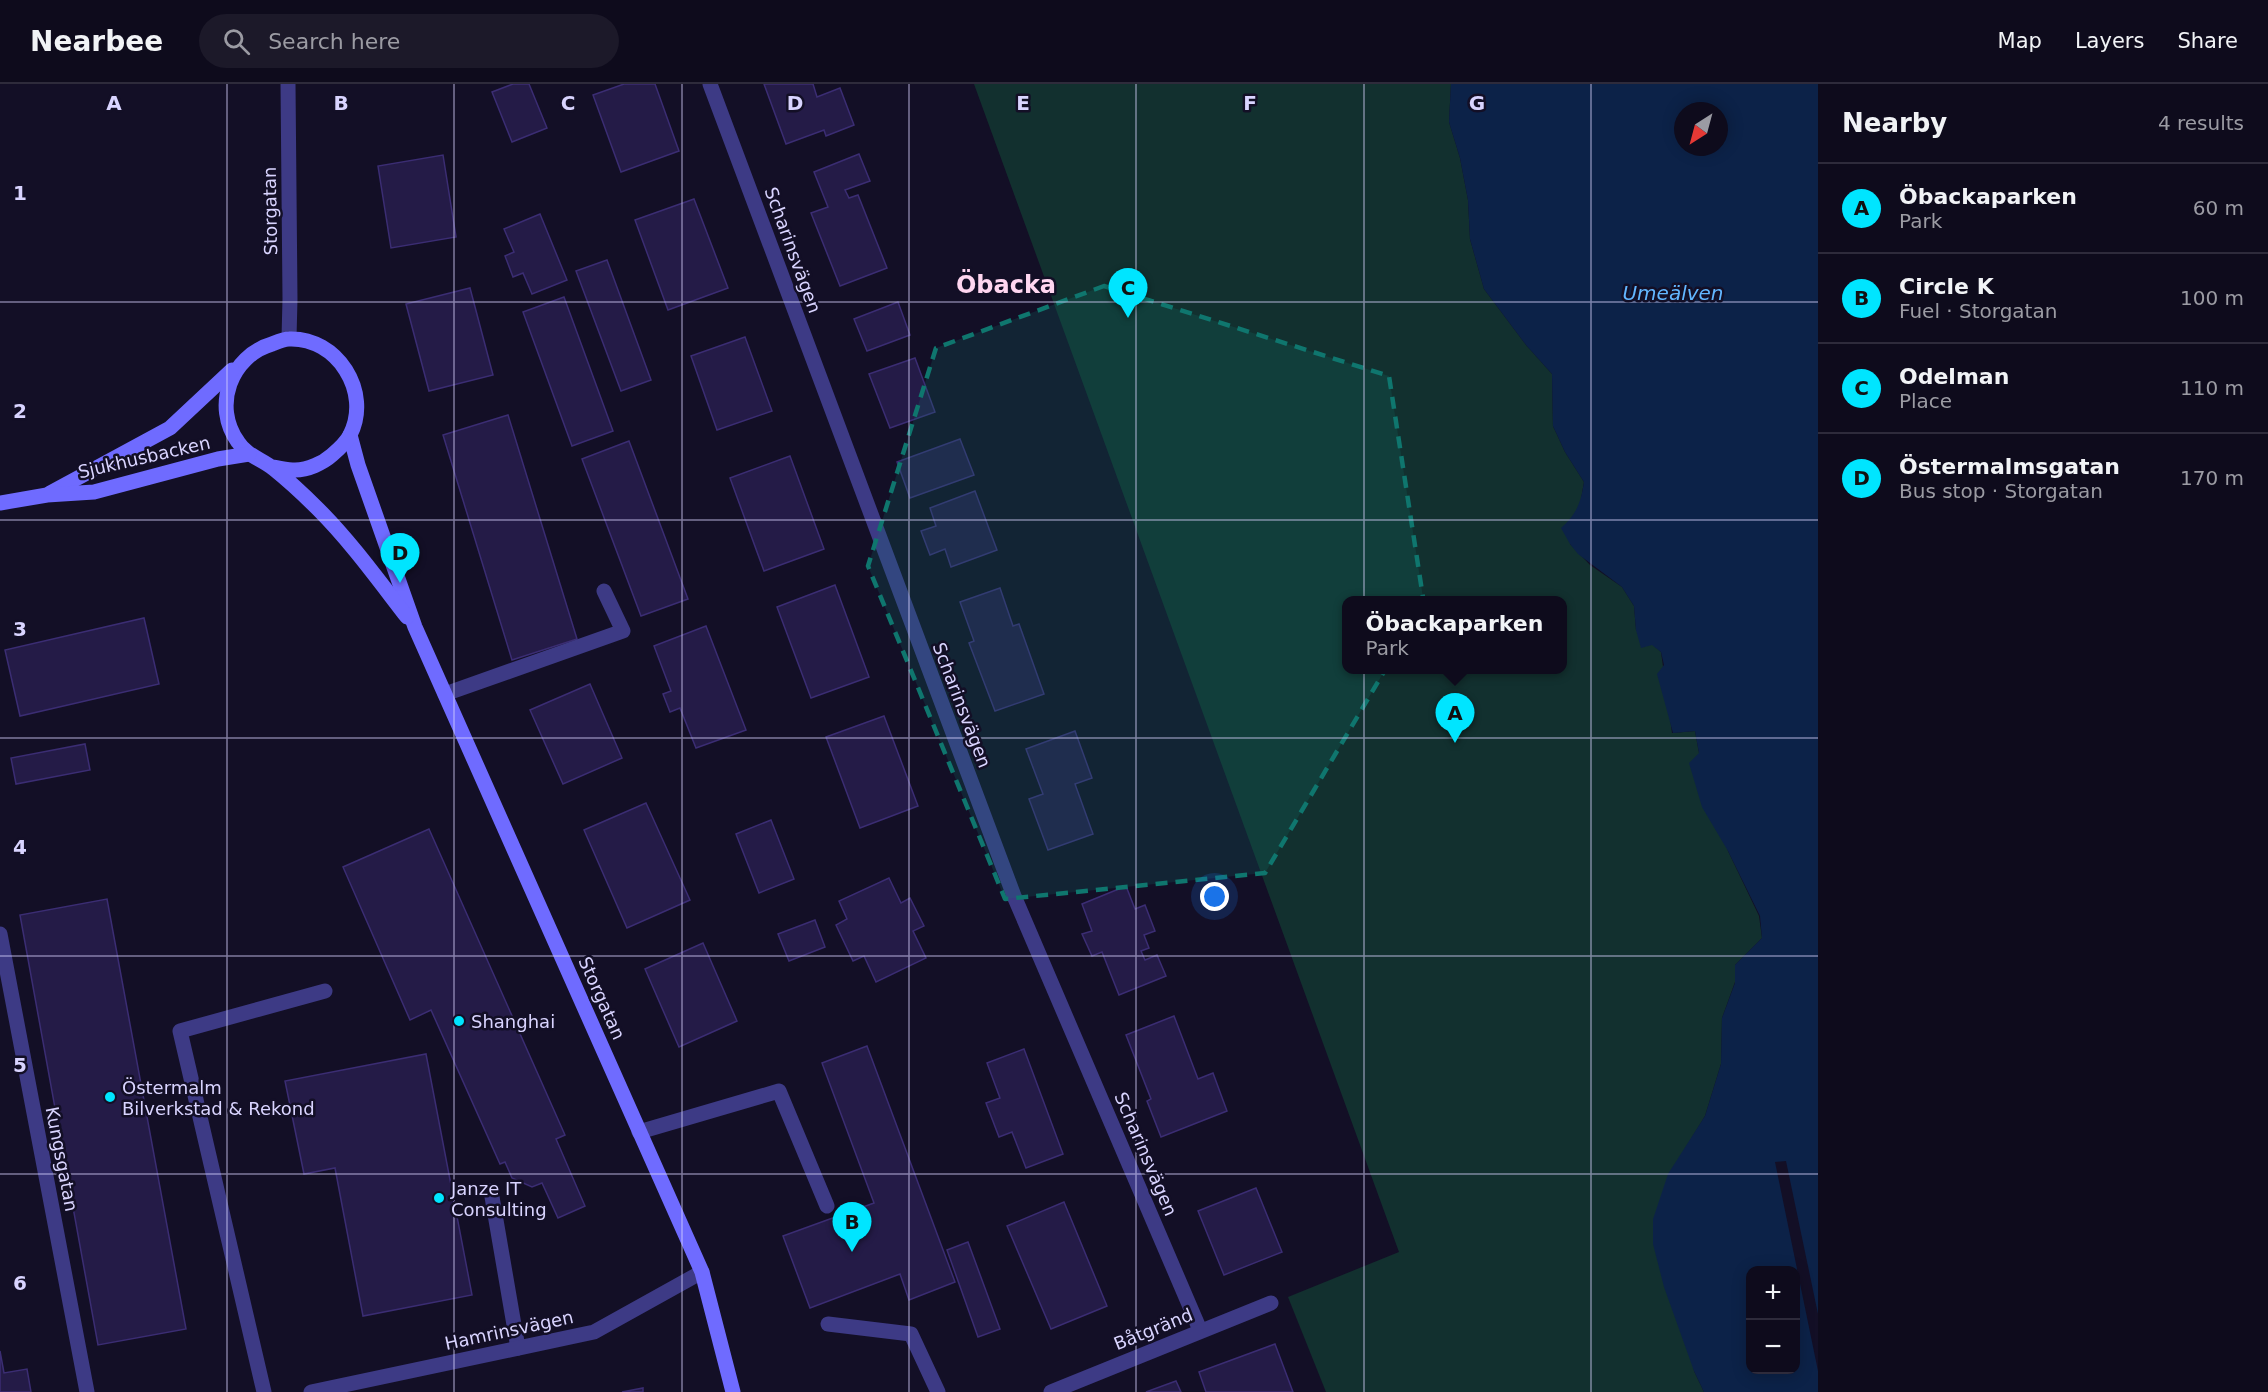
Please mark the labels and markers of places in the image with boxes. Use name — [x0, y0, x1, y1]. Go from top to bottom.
pin: C — [1108, 268, 1148, 318]
pin: D — [380, 534, 420, 583]
pin: A — [1436, 694, 1474, 743]
place label: Shanghai — [471, 1011, 555, 1032]
marker: Shanghai — [452, 1014, 466, 1028]
place label: Östermalm Bilverkstad & Rekond — [122, 1077, 315, 1119]
marker: Östermalm Bilverkstad & Rekond — [103, 1090, 117, 1104]
place label: Janze IT Consulting — [450, 1178, 547, 1220]
marker: Janze IT Consulting — [432, 1191, 446, 1205]
pin: B — [832, 1202, 872, 1252]

